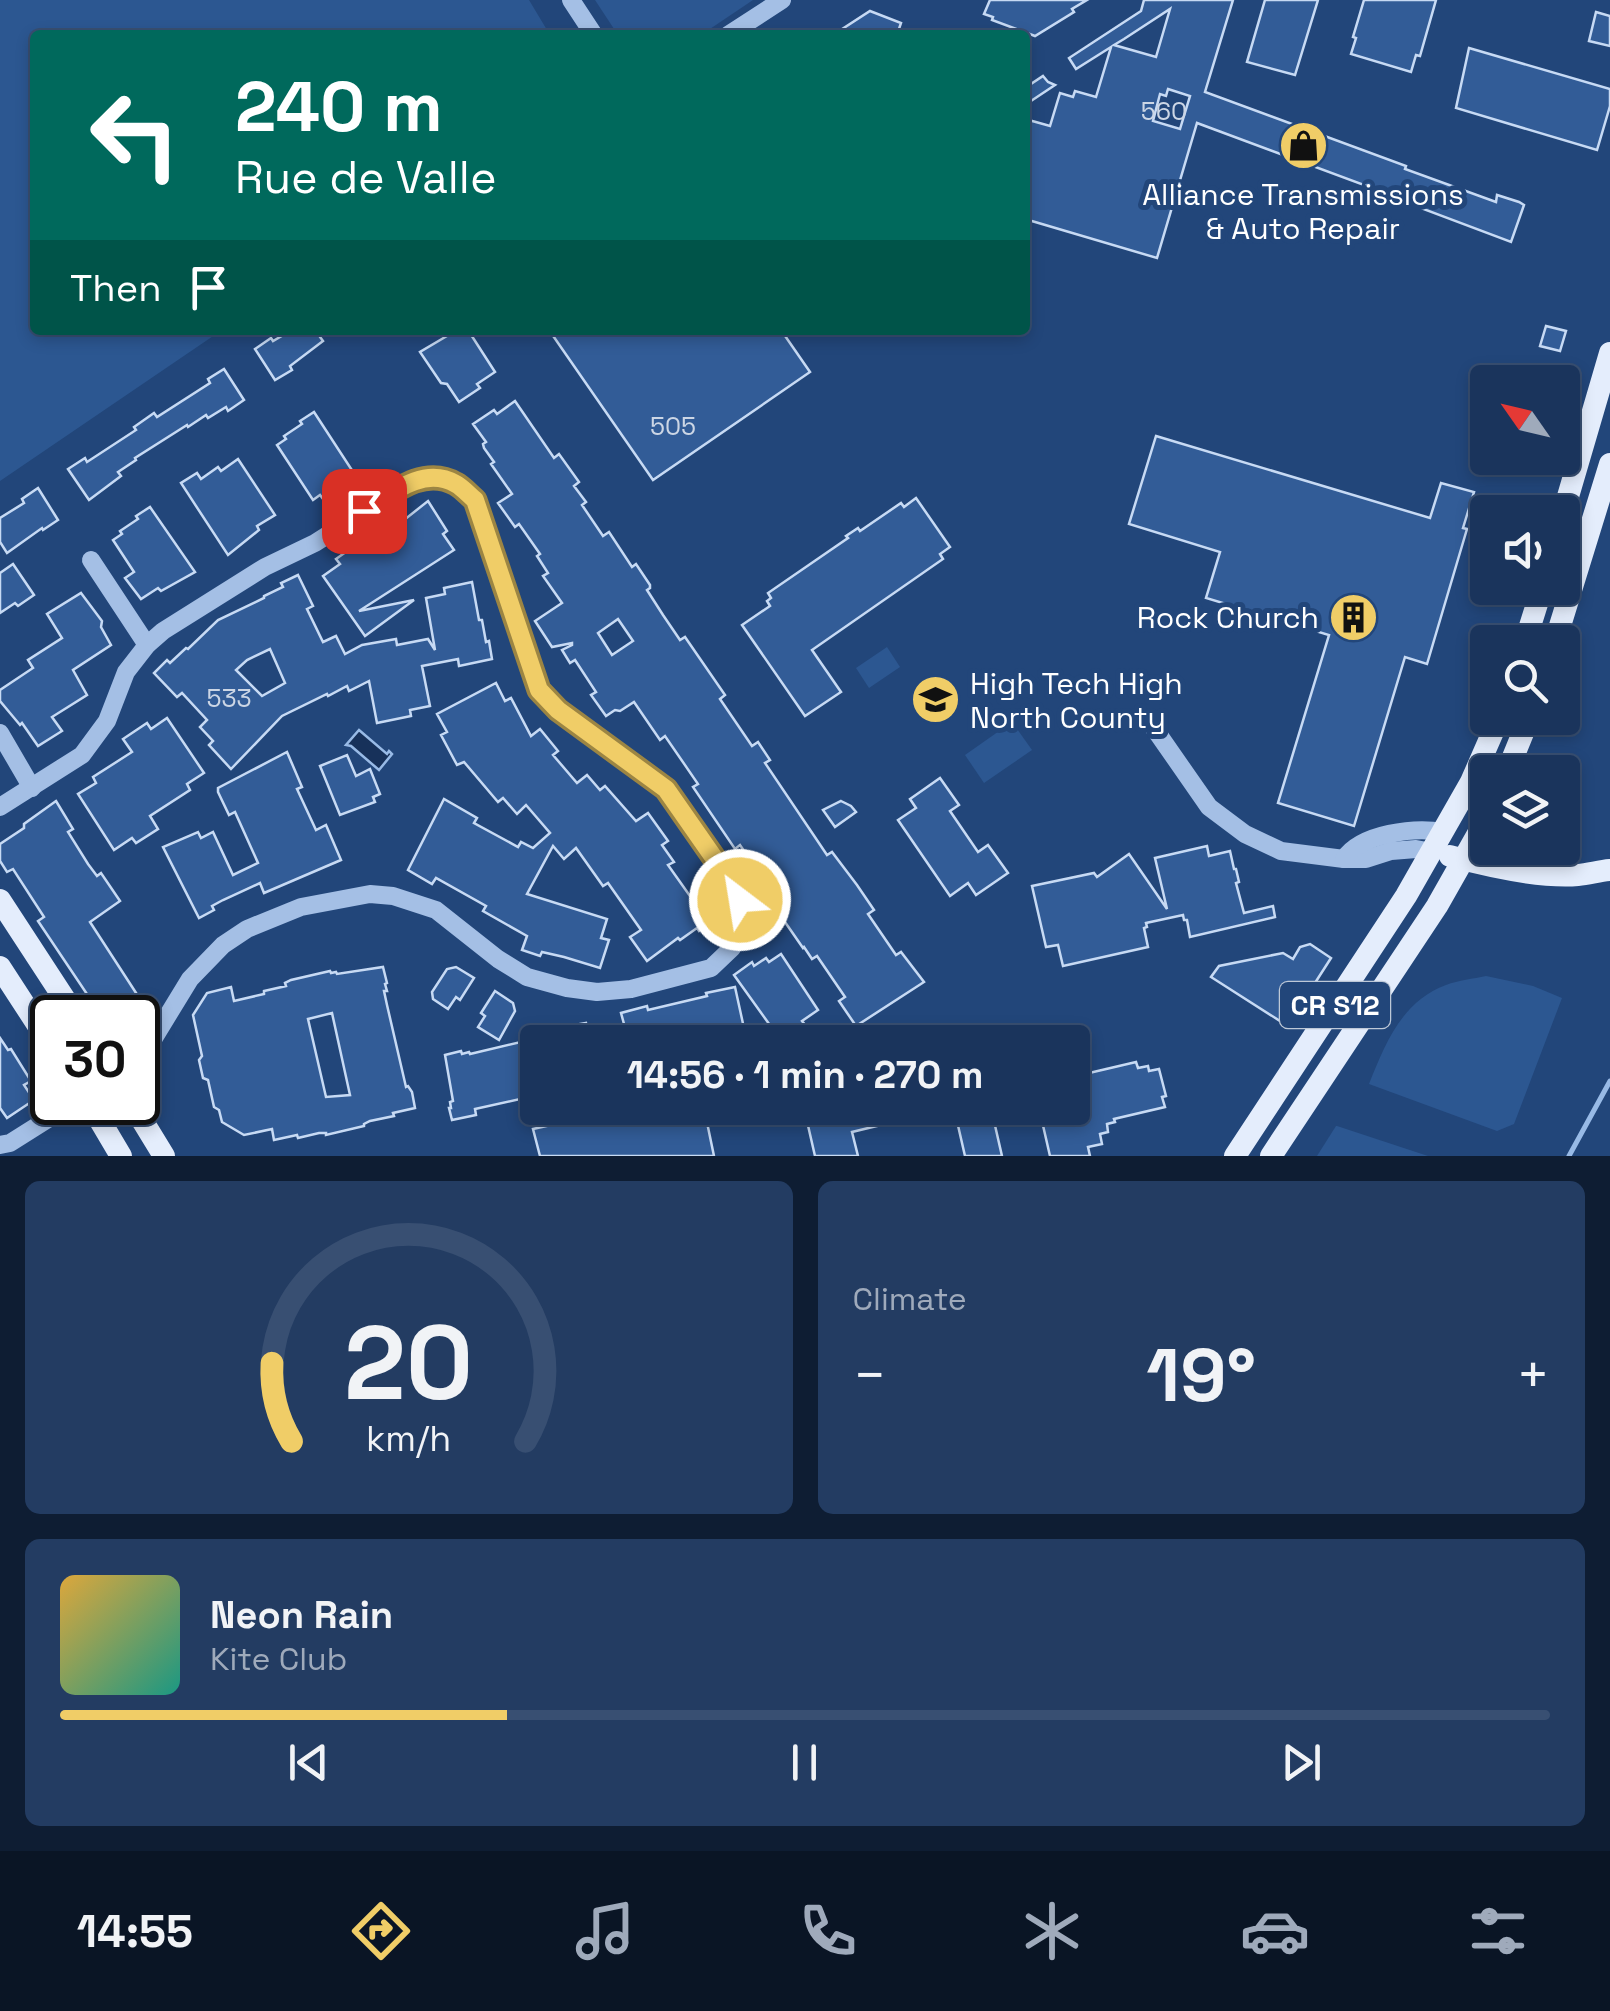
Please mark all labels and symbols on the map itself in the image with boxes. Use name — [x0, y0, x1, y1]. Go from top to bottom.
house number: 560 — [1141, 95, 1187, 127]
shop icon: Alliance Transmissions & Auto Repair — [1277, 119, 1329, 171]
place label: Alliance Transmissions & Auto Repair — [1142, 175, 1464, 248]
north arrow — [1470, 365, 1580, 475]
house number: 505 — [650, 410, 696, 442]
pin — [322, 469, 407, 554]
building icon: Rock Church — [1328, 591, 1380, 643]
place label: Rock Church — [1137, 598, 1319, 637]
place label: High Tech High North County — [970, 664, 1183, 737]
school or university icon: High Tech High North County — [909, 674, 961, 726]
house number: 533 — [206, 682, 252, 714]
position arrow — [688, 848, 792, 952]
road number: CR S12 — [1280, 982, 1390, 1028]
speed limit sign: 30 — [30, 995, 160, 1125]

